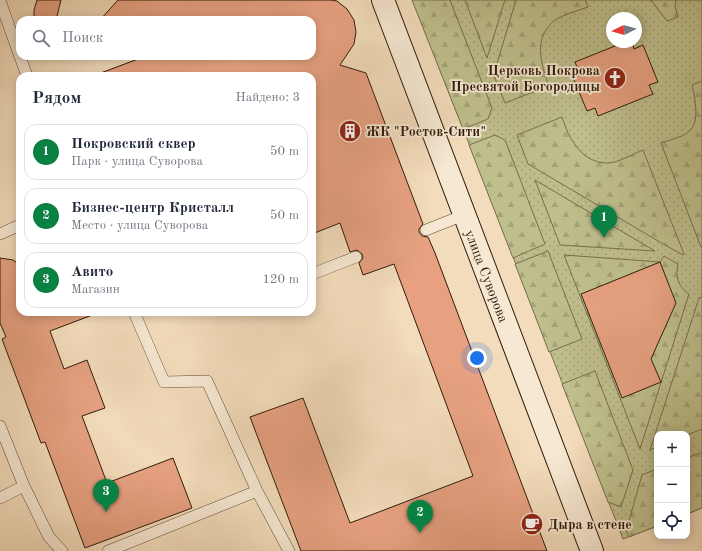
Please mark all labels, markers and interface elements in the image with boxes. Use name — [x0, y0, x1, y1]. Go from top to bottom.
north arrow — [606, 12, 642, 48]
search box — [16, 16, 316, 60]
icon: search — [30, 27, 52, 49]
text: Поиск — [62, 31, 103, 46]
place label: Церковь Покрова Пресвятой Богородицы — [450, 64, 600, 94]
church icon: Церковь Покрова Пресвятой Богородицы — [602, 65, 628, 91]
text: Рядом — [32, 90, 81, 107]
text: Найдено: 3 — [236, 91, 300, 104]
building icon: ЖК "Ростов-Сити" — [337, 118, 363, 144]
place label: ЖК "Ростов-Сити" — [366, 125, 486, 139]
text: Покровский сквер — [71, 137, 196, 152]
text: 1 — [42, 145, 50, 158]
text: 50 m — [270, 145, 299, 158]
text: Парк · улица Суворова — [71, 155, 203, 168]
text: Бизнес-центр Кристалл — [71, 201, 234, 216]
pin: 1 — [591, 205, 617, 238]
text: 2 — [42, 209, 50, 222]
text: 50 m — [270, 209, 299, 222]
text: Место · улица Суворова — [71, 219, 208, 232]
street label: улица Суворова — [462, 228, 510, 325]
text: Авито — [71, 265, 113, 280]
text: 3 — [42, 273, 50, 286]
text: 120 m — [262, 273, 299, 286]
text: Магазин — [71, 283, 120, 296]
your location — [467, 348, 487, 368]
map controls — [654, 431, 690, 539]
button: + — [654, 431, 690, 467]
button: − — [654, 467, 690, 503]
pin: 3 — [93, 479, 119, 512]
pin: 2 — [407, 500, 433, 533]
button: locate — [654, 503, 690, 539]
cafe icon: Дыра в стене — [519, 511, 545, 537]
place label: Дыра в стене — [548, 518, 632, 532]

